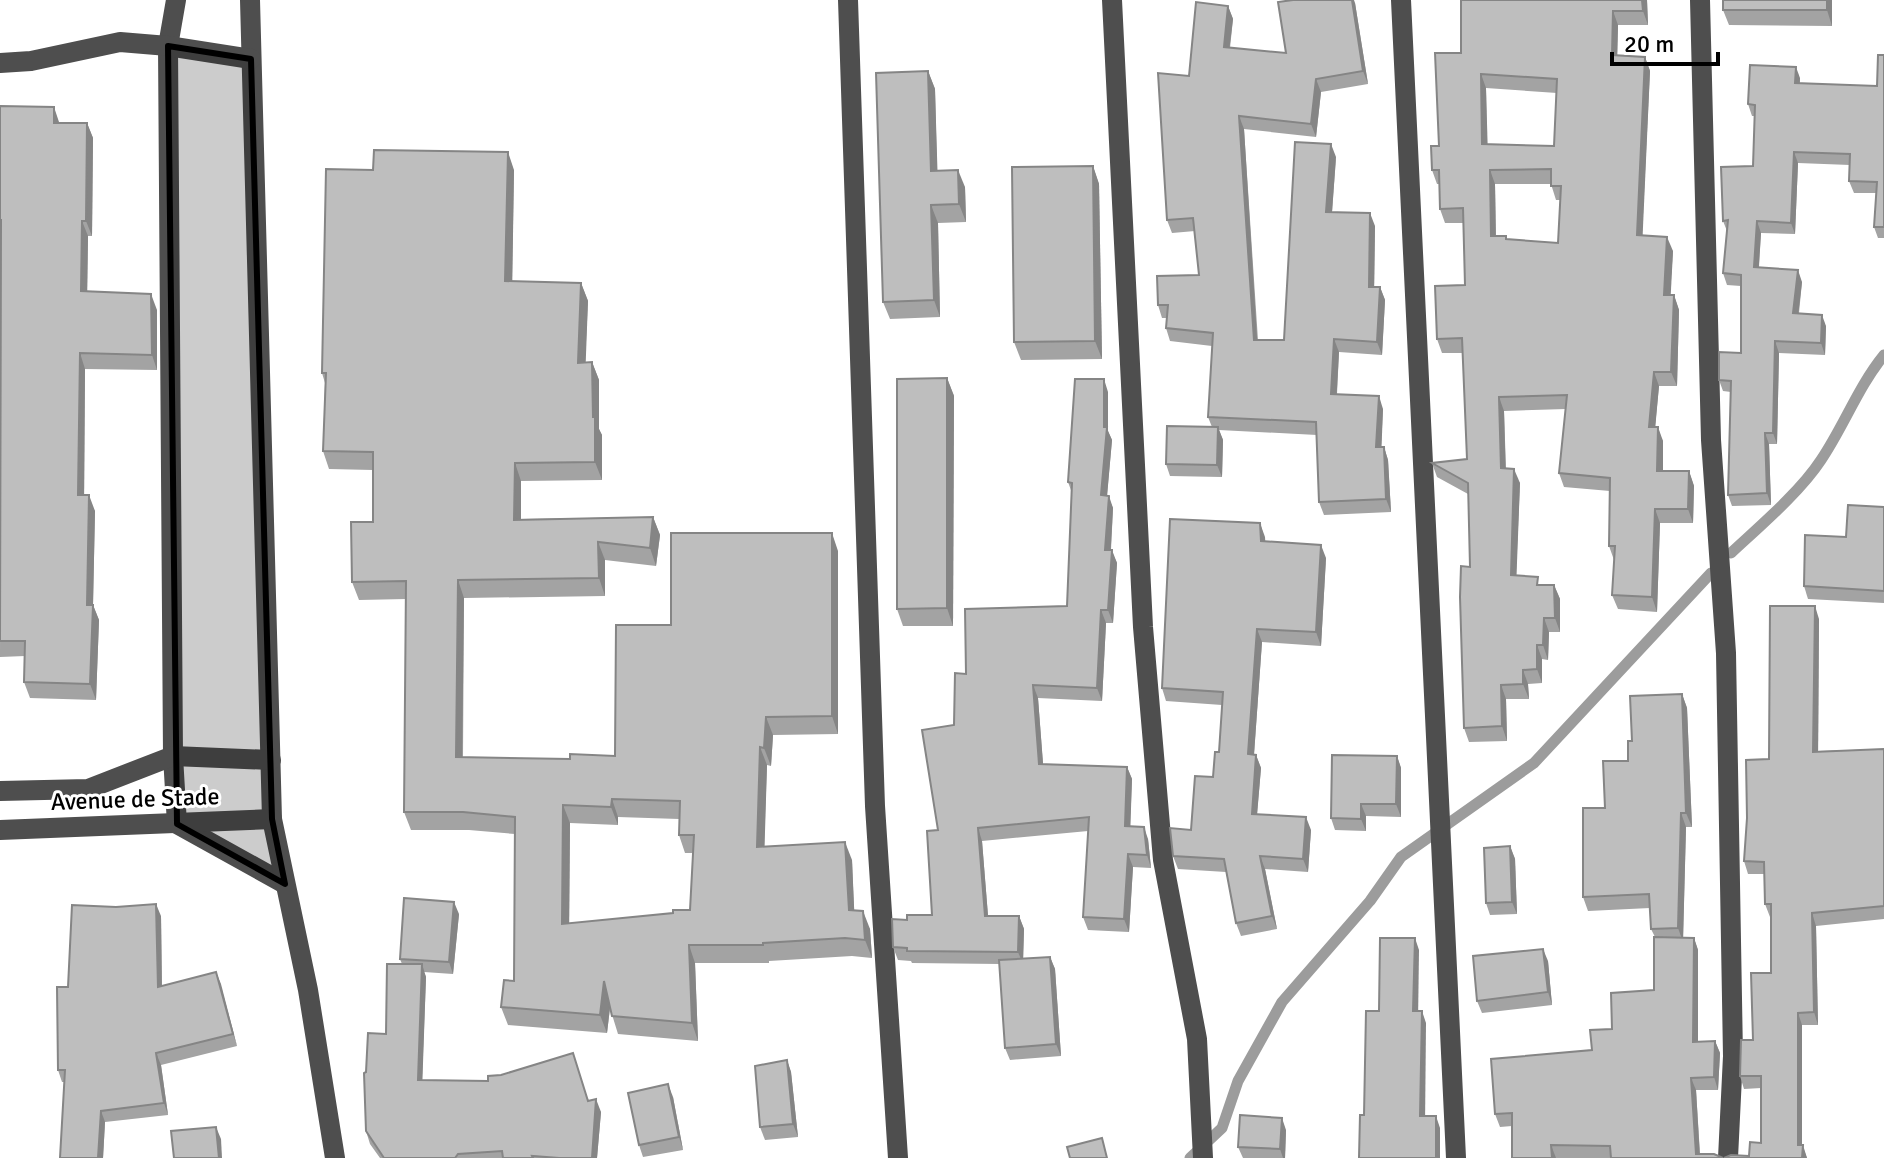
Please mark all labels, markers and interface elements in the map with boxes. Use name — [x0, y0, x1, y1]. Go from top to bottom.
scale bar — [1612, 16, 1718, 66]
text: 20 m — [1624, 29, 1674, 59]
street label: Avenue de Stade — [50, 781, 220, 817]

